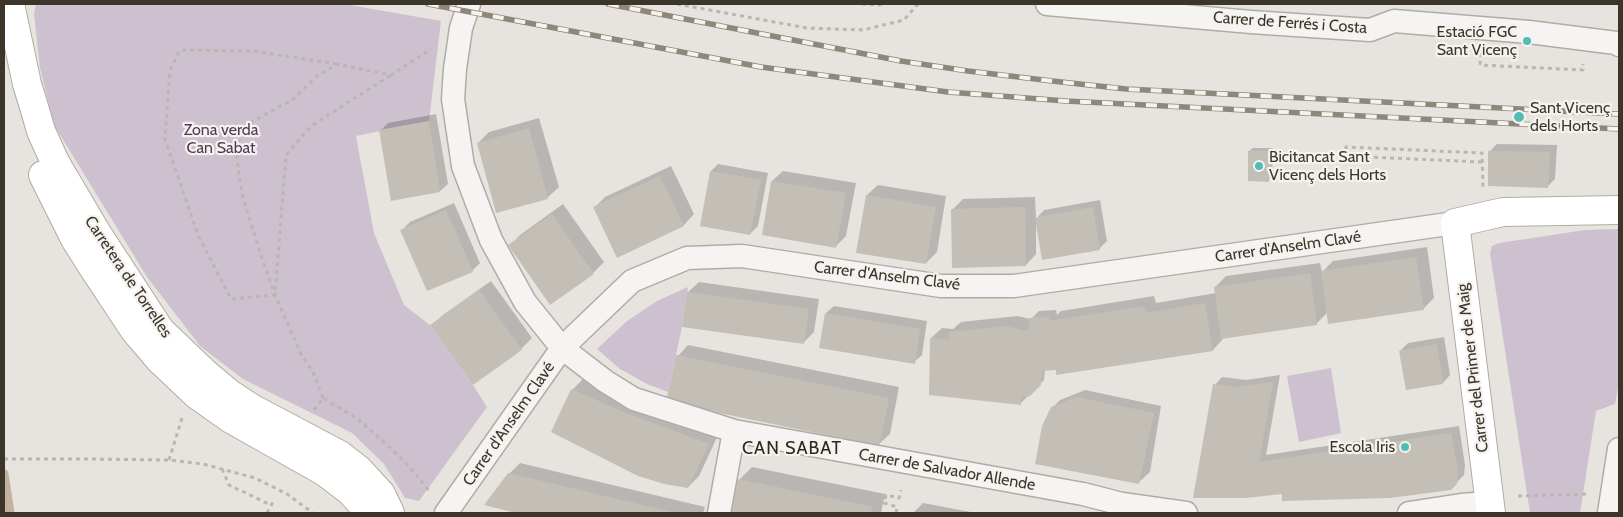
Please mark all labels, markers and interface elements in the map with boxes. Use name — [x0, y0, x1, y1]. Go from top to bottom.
street label: Carrer de Ferrés i Costa — [1212, 8, 1368, 38]
place label: Estació FGC Sant Vicenç — [1437, 22, 1517, 60]
marker: Estació FGC Sant Vicenç — [1521, 35, 1533, 47]
place label: Sant Vicenç dels Horts — [1530, 98, 1610, 136]
marker: Sant Vicenç dels Horts — [1512, 110, 1526, 124]
park label: Zona verda Can Sabat — [184, 120, 258, 158]
place label: Bicitancat Sant Vicenç dels Horts — [1269, 147, 1386, 185]
marker: Bicitancat Sant Vicenç dels Horts — [1253, 160, 1265, 172]
street label: Carretera de Torrelles — [80, 213, 176, 341]
street label: Carrer d'Anselm Clavé — [1214, 227, 1362, 267]
street label: Carrer d'Anselm Clavé — [813, 258, 961, 294]
street label: Carrer del Primer de Maig — [1453, 283, 1493, 453]
street label: Carrer d'Anselm Clavé — [459, 358, 559, 490]
place label: Escola Iris — [1330, 437, 1395, 457]
district label: CAN SABAT — [741, 438, 843, 460]
marker: Escola Iris — [1399, 441, 1411, 453]
street label: Carrer de Salvador Allende — [857, 445, 1037, 495]

